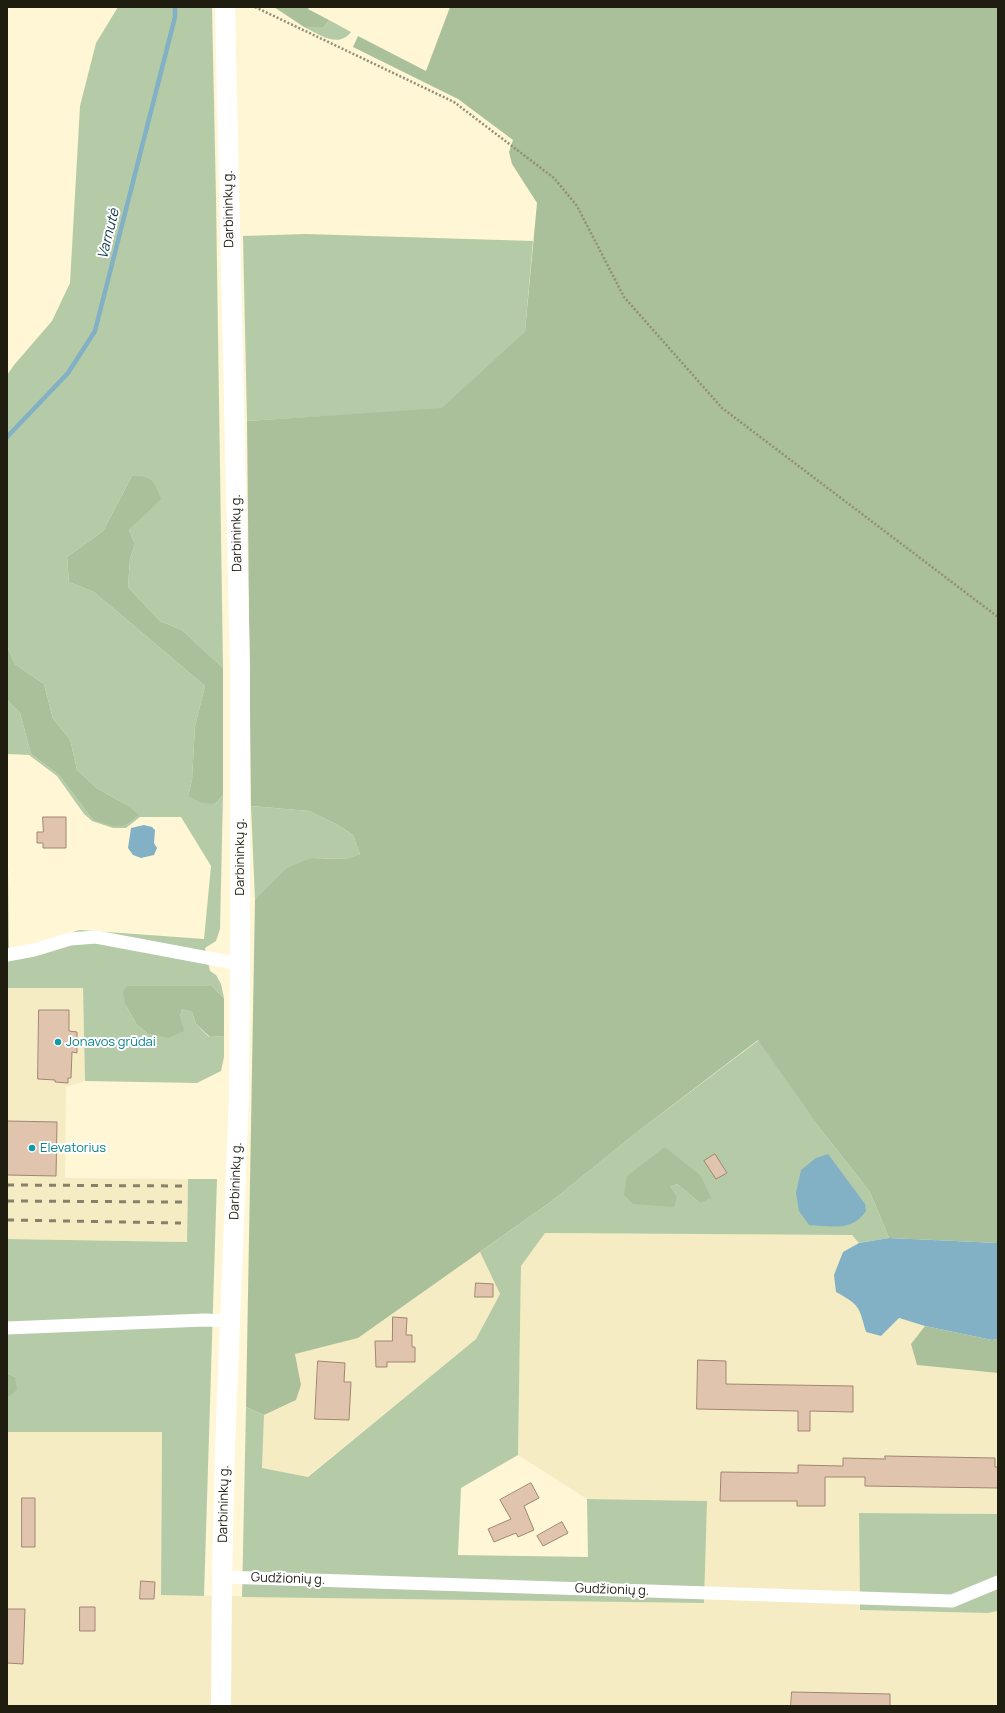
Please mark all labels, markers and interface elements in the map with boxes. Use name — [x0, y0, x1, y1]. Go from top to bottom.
street label: Darbininkų g. — [221, 170, 237, 248]
water label: Varnutė — [95, 207, 123, 261]
street label: Darbininkų g. — [229, 494, 245, 572]
street label: Darbininkų g. — [232, 818, 248, 896]
place label: Jonavos grūdai — [66, 1034, 156, 1050]
marker: Jonavos grūdai — [53, 1037, 63, 1047]
place label: Elevatorius — [40, 1140, 106, 1156]
street label: Darbininkų g. — [227, 1142, 245, 1220]
marker: Elevatorius — [27, 1143, 37, 1153]
street label: Darbininkų g. — [216, 1465, 232, 1543]
street label: Gudžionių g. — [251, 1570, 325, 1588]
street label: Gudžionių g. — [575, 1581, 649, 1599]

